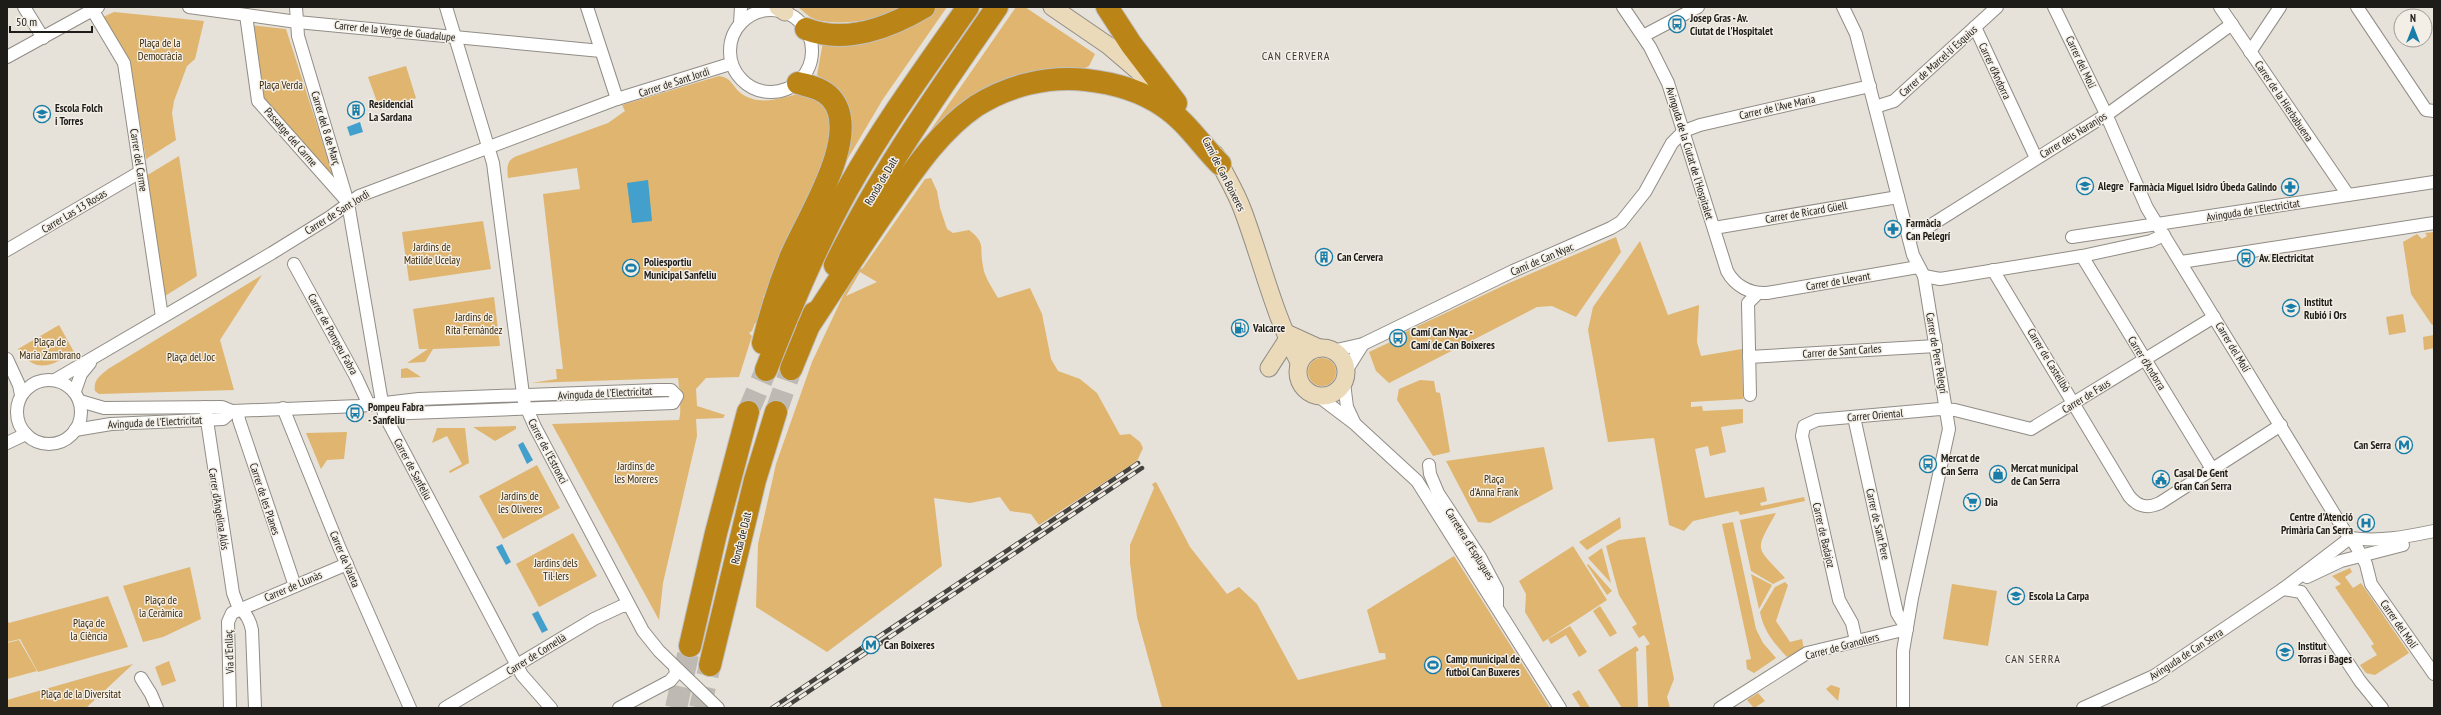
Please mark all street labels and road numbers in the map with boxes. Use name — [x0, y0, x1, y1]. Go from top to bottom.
street label: Carrer de la Verge de Guadalupe — [334, 18, 457, 44]
street label: Carrer de Marcel·lí Esquius — [1896, 22, 1980, 100]
street label: Carrer del Molí — [2063, 34, 2099, 91]
street label: Carrer d'Andorra — [1976, 40, 2014, 102]
street label: Carrer de la Hierbabuena — [2252, 58, 2316, 144]
street label: Carrer de Sant Jordi — [637, 64, 711, 100]
street label: Avinguda de la Ciutat de l'Hospitalet — [1663, 85, 1717, 221]
street label: Carrer del 8 de Març — [308, 89, 344, 167]
street label: Carrer de l'Ave Maria — [1738, 91, 1816, 123]
street label: Passatge del Carme — [262, 105, 321, 170]
street label: Carrer dels Naranjos — [2037, 109, 2109, 161]
street label: Carrer del Carme — [127, 128, 151, 193]
street label: Camí de Can Boixeres — [1199, 134, 1249, 214]
street label: Ronda de Dalt — [861, 155, 901, 207]
street label: Carrer Las 13 Rosas — [39, 186, 109, 236]
street label: Carrer de Sant Jordi — [302, 187, 372, 237]
street label: Avinguda de l'Electricitat — [2205, 196, 2301, 224]
street label: Carrer de Ricard Güell — [1764, 198, 1848, 226]
street label: Camí de Can Nyac — [1508, 239, 1576, 279]
street label: Carrer de Llevant — [1805, 268, 1871, 294]
street label: Carrer de Pompeu Fabra — [305, 291, 361, 377]
street label: Carrer de Pere Pelegrí — [1923, 311, 1951, 395]
street label: Carrer del Molí — [2213, 319, 2254, 375]
street label: Carrer de Castellbò — [2024, 326, 2074, 395]
street label: Carrer d'Andorra — [2125, 333, 2169, 393]
street label: Carrer de Sant Carles — [1802, 341, 1882, 361]
street label: Carrer de Faus — [2059, 376, 2113, 416]
street label: Avinguda de l'Electricitat — [558, 384, 652, 402]
street label: Carrer Oriental — [1846, 406, 1904, 424]
street label: Avinguda de l'Electricitat — [108, 413, 202, 431]
street label: Carrer de l'Estronci — [525, 416, 571, 486]
street label: Carrer de Sanfeliu — [391, 436, 435, 502]
street label: Carrer de les Planes — [247, 461, 283, 537]
street label: Carrer d'Angelina Alós — [206, 467, 232, 551]
street label: Carrer de Sant Pere — [1863, 487, 1893, 562]
street label: Carrer de Badajoz — [1810, 501, 1838, 569]
street label: Carretera d'Esplugues — [1442, 505, 1498, 583]
street label: Ronda de Dalt — [728, 510, 754, 566]
street label: Carrer de Valeta — [327, 529, 363, 589]
street label: Carrer de Llunàs — [262, 567, 324, 604]
street label: Carrer del Molí — [2377, 597, 2421, 652]
street label: Avinguda de Can Serra — [2146, 625, 2226, 683]
street label: Carrer de Granollers — [1804, 629, 1881, 663]
street label: Via d'Enllaç — [221, 630, 237, 675]
street label: Carrer de Cornellà — [503, 630, 569, 678]

